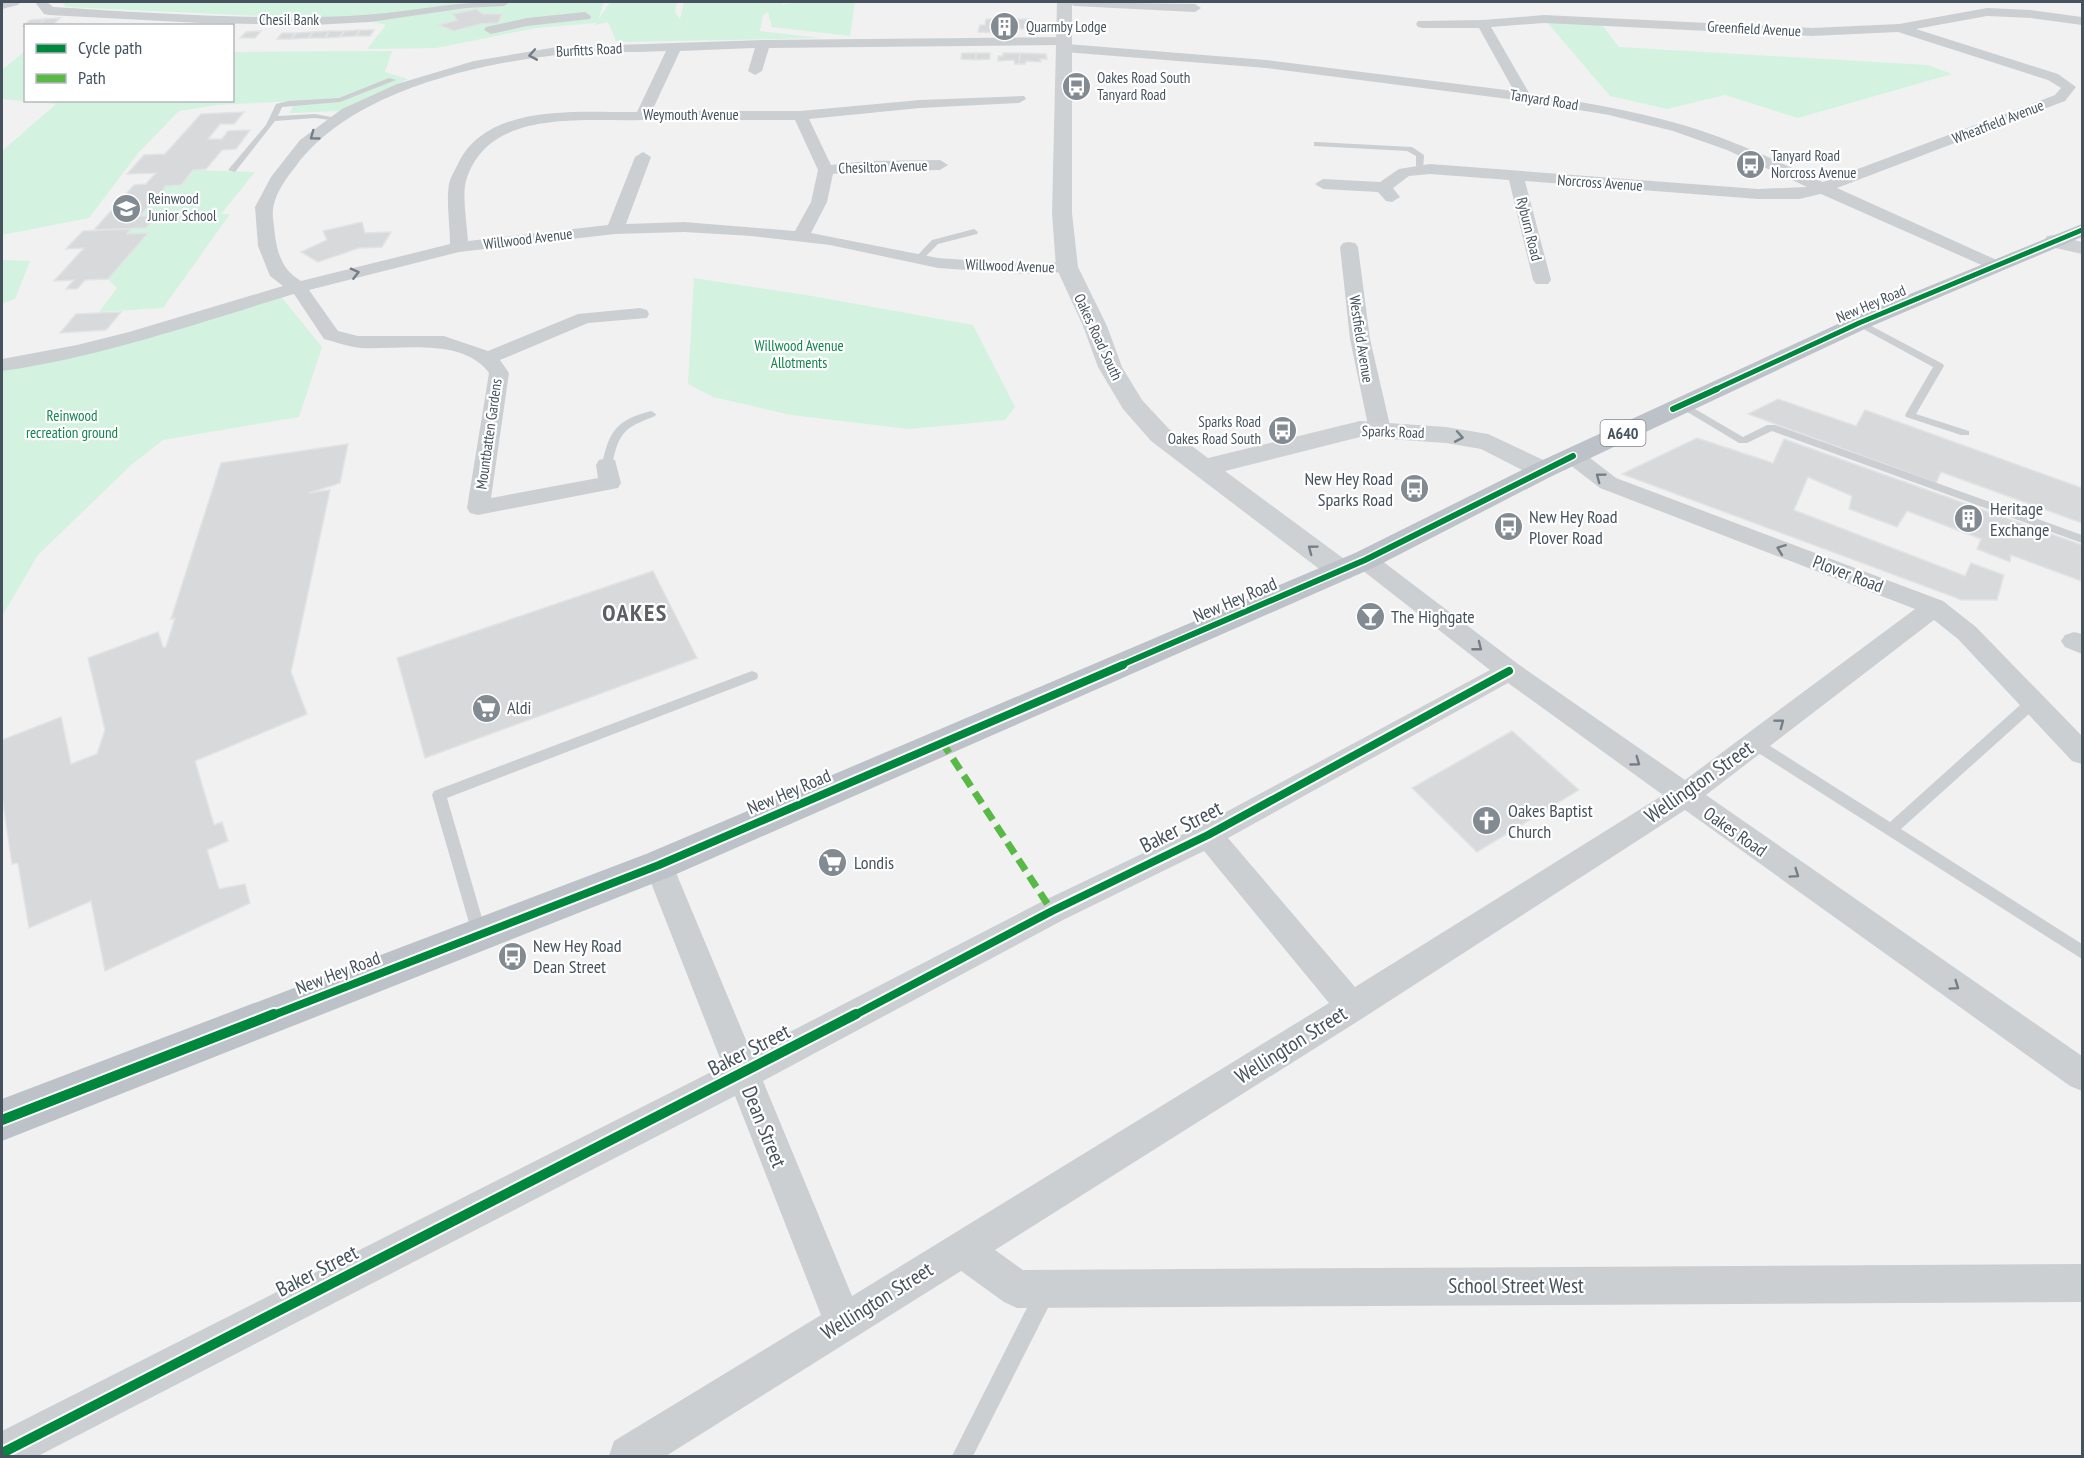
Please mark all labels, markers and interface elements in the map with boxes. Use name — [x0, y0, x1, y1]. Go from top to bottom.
street label: Chesil Bank — [259, 10, 319, 29]
building icon: Quarmby Lodge — [989, 11, 1021, 43]
place label: Quarmby Lodge — [1026, 17, 1107, 36]
street label: Greenfield Avenue — [1707, 17, 1801, 40]
legend — [24, 24, 234, 102]
text: Cycle path — [78, 36, 142, 59]
street label: Burfitts Road — [555, 38, 623, 61]
one-way arrow — [528, 48, 538, 61]
text: Path — [78, 66, 106, 89]
place label: Oakes Road South Tanyard Road — [1097, 68, 1190, 104]
bus stop icon: Oakes Road South Tanyard Road — [1060, 71, 1092, 103]
street label: Tanyard Road — [1509, 85, 1580, 114]
street label: Wheatfield Avenue — [1949, 95, 2046, 148]
street label: Weymouth Avenue — [643, 105, 739, 124]
one-way arrow — [309, 129, 320, 140]
place label: Tanyard Road Norcross Avenue — [1771, 146, 1856, 182]
bus stop icon: Tanyard Road Norcross Avenue — [1734, 149, 1766, 181]
street label: Chesilton Avenue — [838, 155, 928, 178]
street label: Norcross Avenue — [1557, 170, 1643, 195]
place label: Reinwood Junior School — [147, 189, 217, 225]
school or university icon: Reinwood Junior School — [111, 192, 143, 224]
street label: Ryburn Road — [1512, 195, 1547, 263]
street label: Willwood Avenue — [483, 224, 573, 253]
street label: Willwood Avenue — [965, 254, 1055, 277]
one-way arrow — [350, 267, 360, 280]
street label: New Hey Road — [1833, 280, 1909, 327]
street label: Oakes Road South — [1070, 291, 1127, 383]
street label: Westfield Avenue — [1345, 294, 1378, 384]
park label: Willwood Avenue Allotments — [754, 336, 844, 372]
street label: Mountbatten Gardens — [471, 377, 506, 491]
park label: Reinwood recreation ground — [26, 406, 118, 442]
place label: Sparks Road Oakes Road South — [1168, 412, 1261, 448]
bus stop icon: Sparks Road Oakes Road South — [1266, 415, 1298, 447]
road number: A640 — [1600, 420, 1646, 446]
street label: Sparks Road — [1361, 421, 1425, 442]
one-way arrow — [1454, 430, 1464, 443]
place label: New Hey Road Sparks Road — [1304, 467, 1393, 511]
bus stop icon: New Hey Road Sparks Road — [1398, 473, 1430, 505]
one-way arrow — [1596, 473, 1607, 484]
place label: Heritage Exchange — [1990, 497, 2049, 541]
building icon: Heritage Exchange — [1953, 503, 1985, 535]
place label: New Hey Road Plover Road — [1529, 505, 1618, 549]
bus stop icon: New Hey Road Plover Road — [1492, 511, 1524, 543]
one-way arrow — [1776, 543, 1787, 556]
one-way arrow — [1308, 545, 1319, 556]
street label: Plover Road — [1810, 550, 1887, 597]
street label: New Hey Road — [1190, 572, 1280, 627]
district label: OAKES — [602, 597, 668, 628]
bar icon: The Highgate — [1354, 601, 1386, 633]
place label: The Highgate — [1391, 605, 1475, 628]
one-way arrow — [1471, 640, 1482, 651]
supermarket icon: Aldi — [470, 692, 502, 724]
place label: Aldi — [507, 696, 531, 719]
one-way arrow — [1774, 719, 1785, 730]
street label: Wellington Street — [1639, 734, 1758, 829]
one-way arrow — [1629, 755, 1640, 766]
street label: New Hey Road — [744, 764, 834, 819]
street label: Baker Street — [1135, 794, 1227, 859]
place label: Oakes Baptist Church — [1508, 799, 1593, 843]
street label: Oakes Road — [1699, 802, 1771, 862]
church icon: Oakes Baptist Church — [1471, 805, 1503, 837]
supermarket icon: Londis — [817, 847, 849, 879]
place label: Londis — [854, 851, 894, 874]
one-way arrow — [1789, 867, 1800, 878]
place label: New Hey Road Dean Street — [533, 934, 622, 978]
bus stop icon: New Hey Road Dean Street — [496, 940, 528, 972]
street label: New Hey Road — [292, 946, 383, 999]
one-way arrow — [1949, 979, 1960, 990]
street label: Wellington Street — [1230, 999, 1352, 1090]
street label: Baker Street — [703, 1017, 795, 1082]
street label: Dean Street — [736, 1082, 793, 1172]
street label: Baker Street — [271, 1238, 363, 1303]
street label: Wellington Street — [816, 1255, 938, 1346]
street label: School Street West — [1448, 1272, 1584, 1299]

